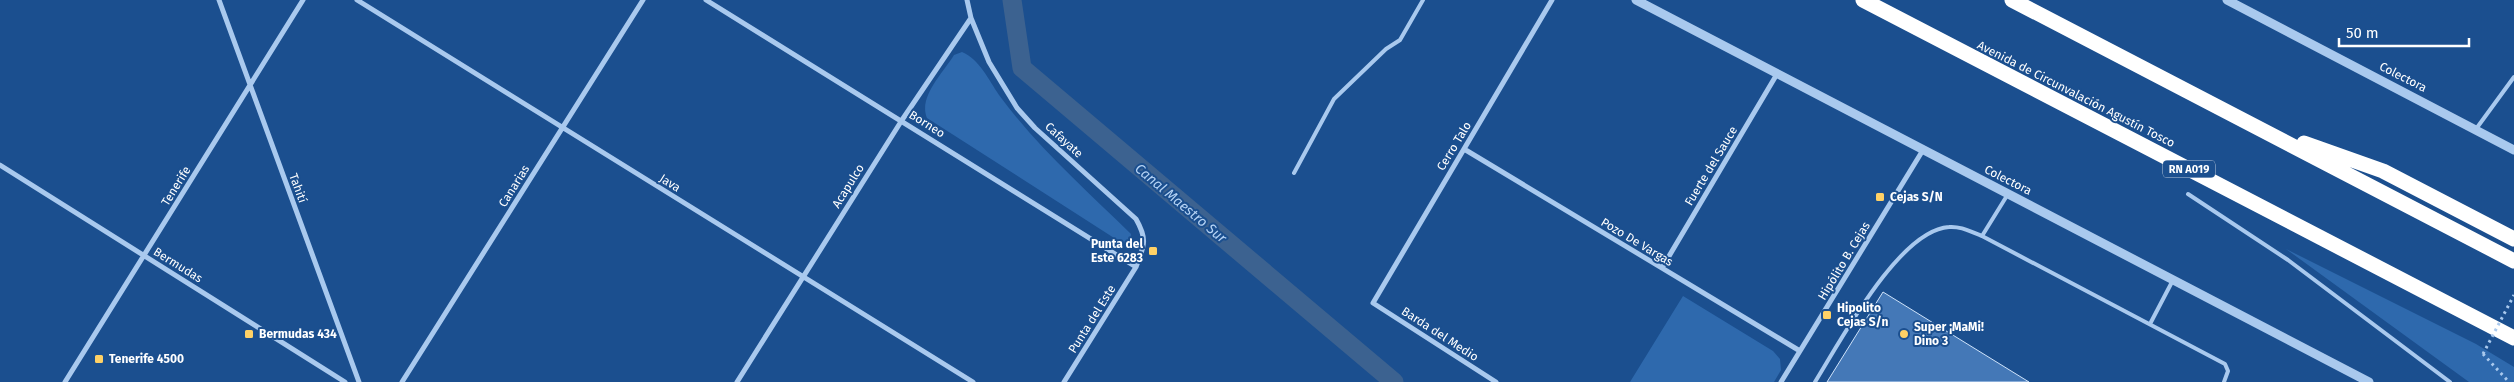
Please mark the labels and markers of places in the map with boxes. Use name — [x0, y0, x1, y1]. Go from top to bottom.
place label: Cejas S/N — [1890, 190, 1943, 204]
marker: Cejas S/N — [1874, 191, 1886, 203]
place label: Punta del Este 6283 — [1091, 237, 1143, 265]
marker: Punta del Este 6283 — [1147, 245, 1159, 257]
place label: Hipolito Cejas S/n — [1837, 301, 1888, 329]
marker: Hipolito Cejas S/n — [1821, 309, 1833, 321]
place label: Super ¡MaMi! Dino 3 — [1914, 320, 1984, 348]
place label: Bermudas 434 — [259, 327, 337, 341]
marker: Bermudas 434 — [243, 328, 255, 340]
marker: Super ¡MaMi! Dino 3 — [1898, 328, 1910, 340]
place label: Tenerife 4500 — [109, 352, 184, 366]
marker: Tenerife 4500 — [93, 353, 105, 365]

